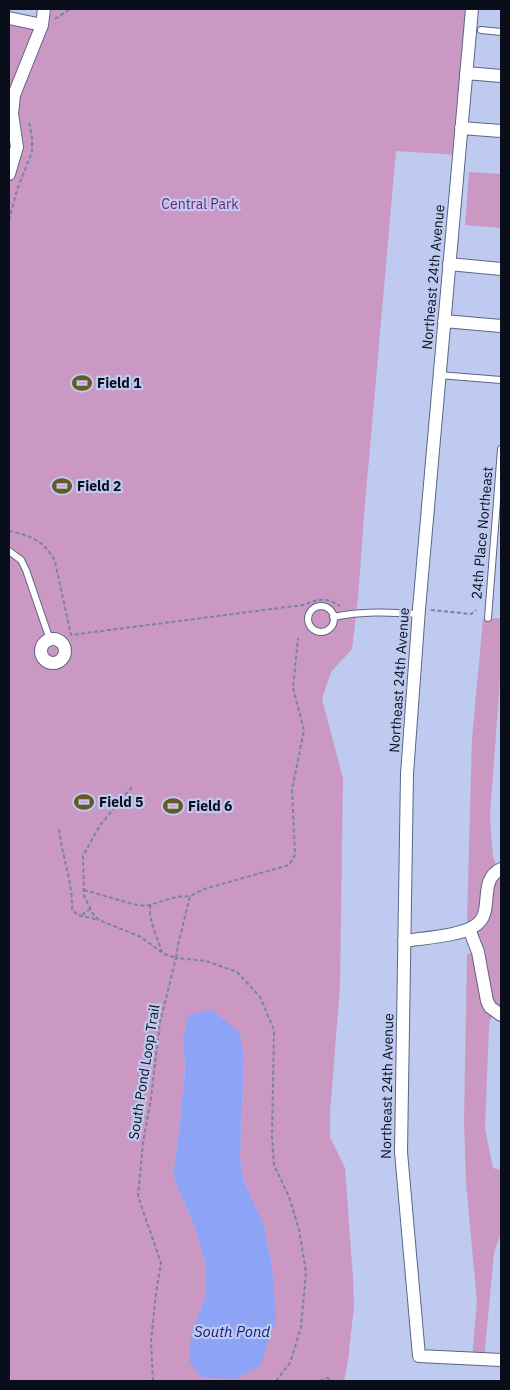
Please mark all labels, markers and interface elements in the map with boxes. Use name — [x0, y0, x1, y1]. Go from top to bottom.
park label: Central Park — [161, 195, 239, 213]
street label: Northeast 24th Avenue — [418, 203, 448, 350]
sports icon: Field 1 — [71, 372, 93, 394]
place label: Field 1 — [97, 374, 142, 392]
street label: 24th Place Northeast — [467, 466, 497, 600]
sports icon: Field 2 — [51, 475, 73, 497]
place label: Field 2 — [77, 477, 122, 495]
street label: Northeast 24th Avenue — [385, 606, 413, 753]
sports icon: Field 5 — [73, 791, 95, 813]
place label: Field 5 — [99, 793, 144, 811]
sports icon: Field 6 — [162, 795, 184, 817]
place label: Field 6 — [188, 797, 233, 815]
street label: South Pond Loop Trail — [124, 1003, 164, 1141]
street label: Northeast 24th Avenue — [377, 1013, 397, 1159]
water label: South Pond — [194, 1322, 270, 1341]

